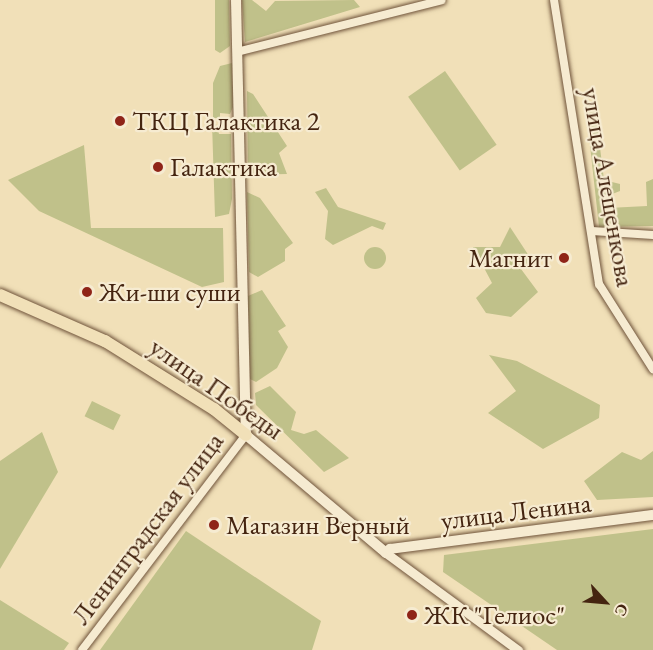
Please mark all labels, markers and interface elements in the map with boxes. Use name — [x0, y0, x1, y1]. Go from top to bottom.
street label: улица Алещенкова — [576, 85, 642, 289]
place label: ТКЦ Галактика 2 — [132, 105, 320, 137]
marker: ТКЦ Галактика 2 — [113, 114, 127, 128]
place label: Галактика — [170, 151, 277, 183]
marker: Галактика — [151, 160, 165, 174]
place label: Магнит — [468, 242, 552, 274]
marker: Магнит — [557, 251, 571, 265]
place label: Жи-ши суши — [99, 276, 241, 308]
marker: Жи-ши суши — [80, 285, 94, 299]
street label: улица Победы — [144, 330, 290, 446]
street label: Ленинградская улица — [64, 425, 230, 631]
street label: улица Ленина — [439, 486, 593, 536]
place label: Магазин Верный — [226, 509, 410, 541]
marker: Магазин Верный — [207, 518, 221, 532]
north arrow — [575, 572, 635, 632]
place label: ЖК "Гелиос" — [424, 599, 565, 631]
text: С — [610, 600, 634, 620]
marker: ЖК "Гелиос" — [405, 608, 419, 622]

